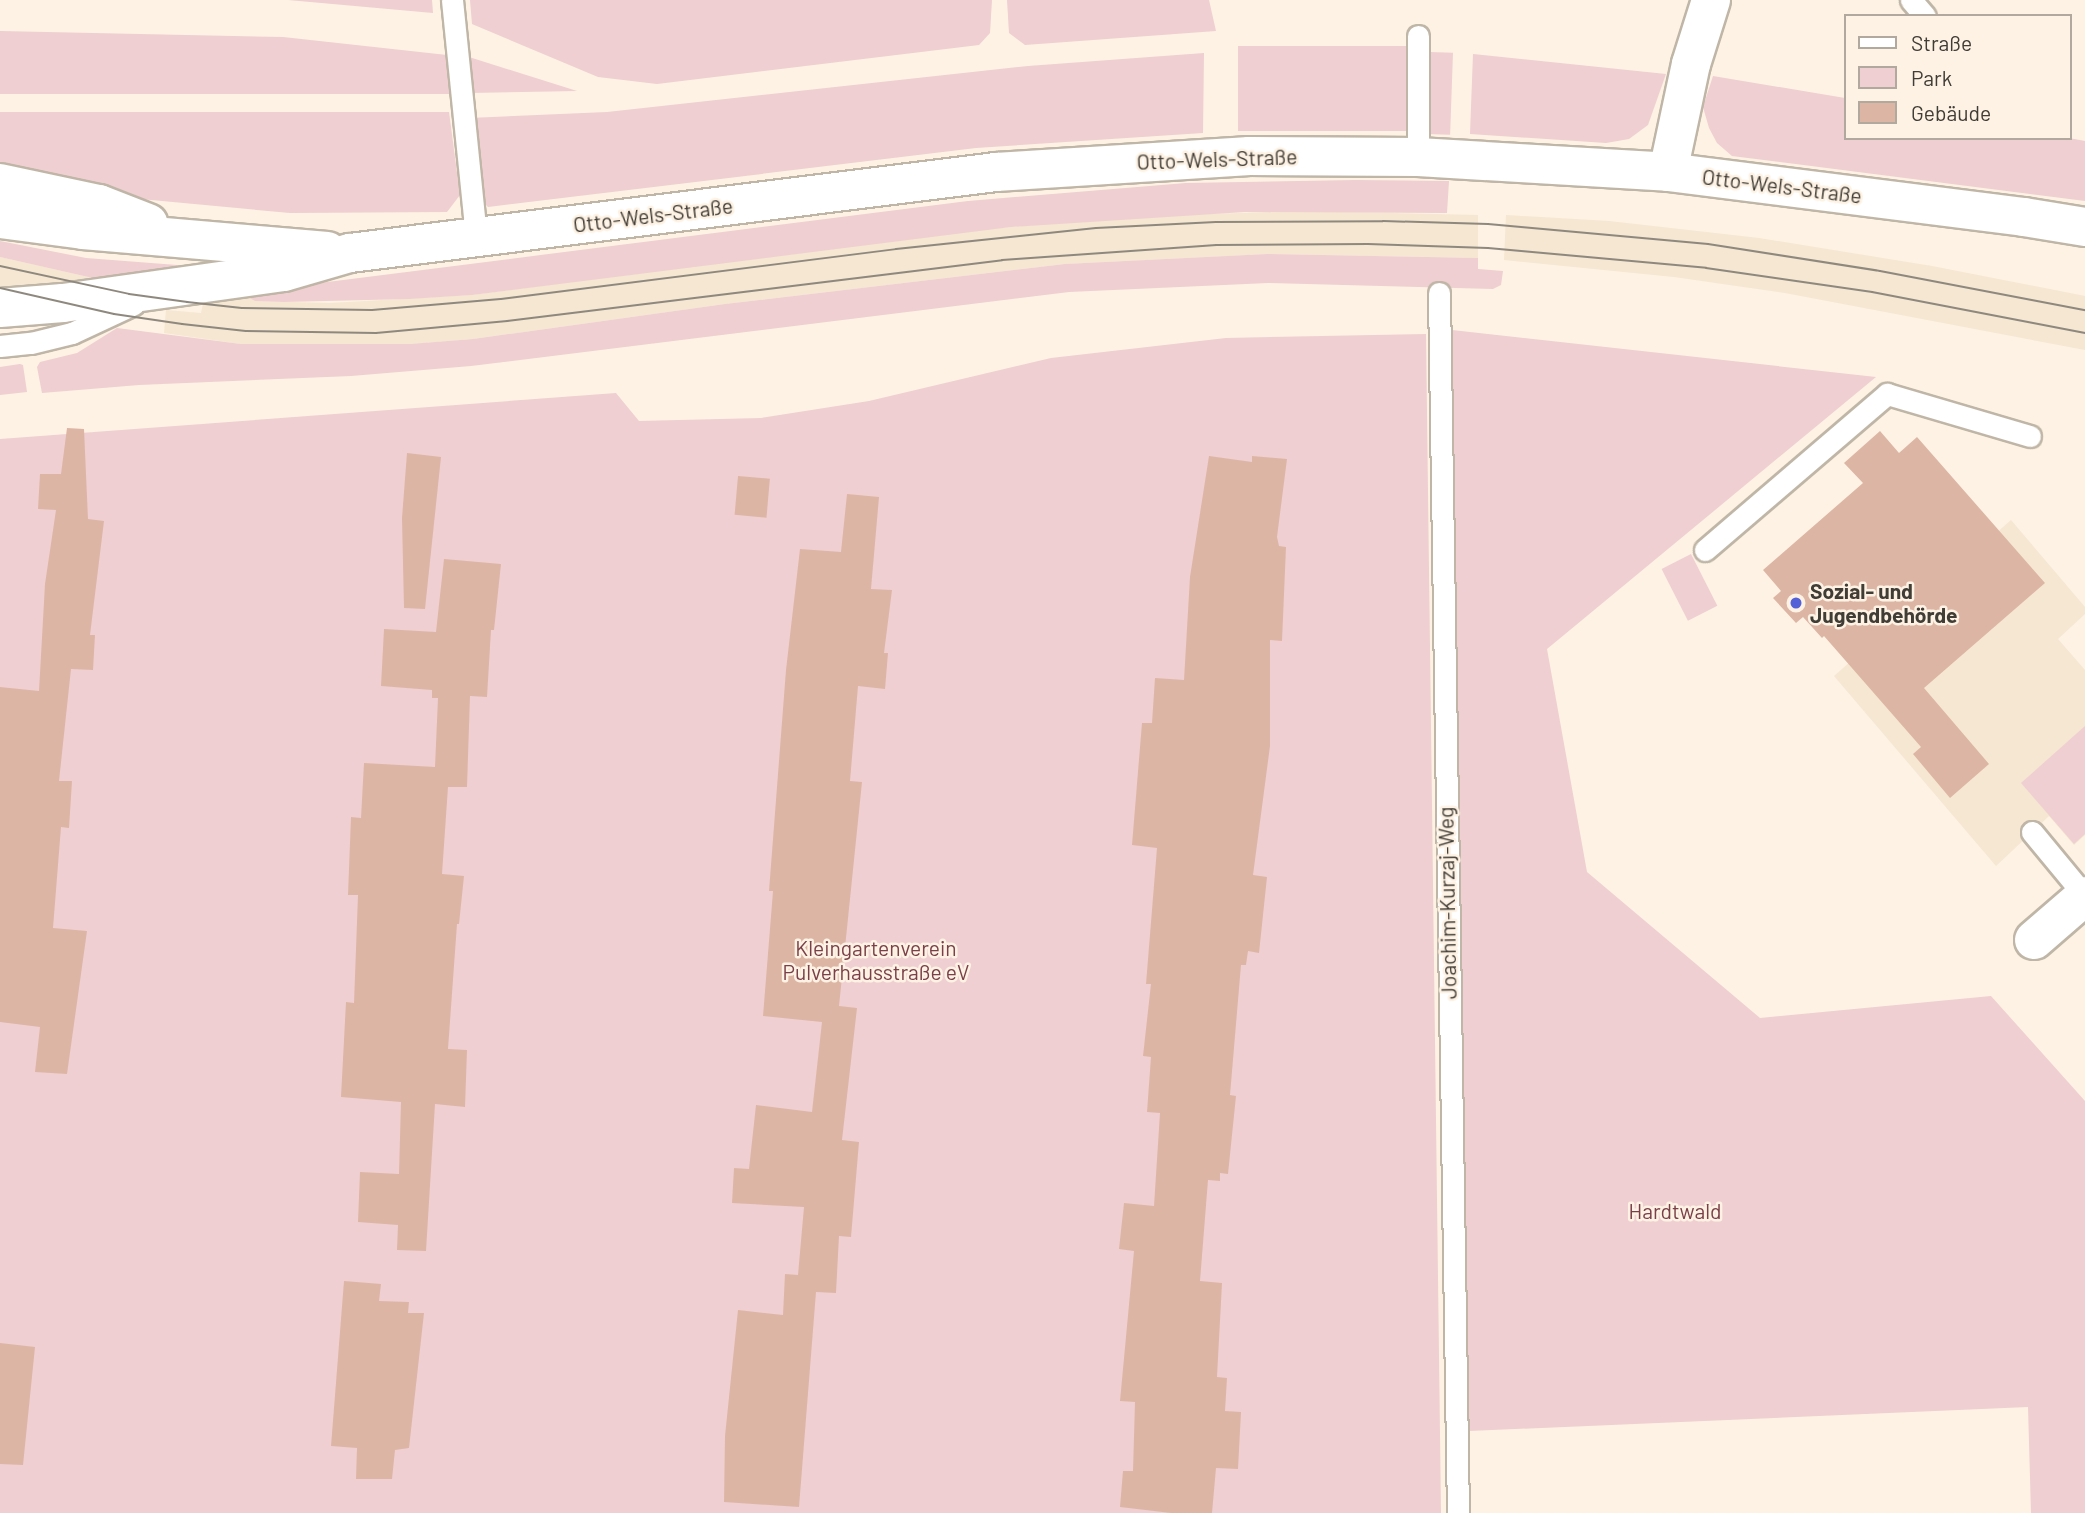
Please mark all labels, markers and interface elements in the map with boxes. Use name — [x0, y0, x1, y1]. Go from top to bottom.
legend — [1843, 14, 2071, 140]
text: Straße — [1911, 30, 1972, 55]
text: Park — [1911, 65, 1952, 90]
text: Gebäude — [1911, 100, 1991, 125]
street label: Otto-Wels-Straße — [1136, 144, 1298, 174]
street label: Otto-Wels-Straße — [1701, 164, 1863, 208]
street label: Otto-Wels-Straße — [572, 193, 734, 237]
place label: Sozial- und Jugendbehörde — [1810, 578, 1958, 628]
marker: Sozial- und Jugendbehörde — [1788, 595, 1804, 611]
street label: Joachim-Kurzaj-Weg — [1433, 807, 1461, 999]
park label: Kleingartenverein Pulverhausstraße eV — [783, 935, 969, 985]
park label: Hardtwald — [1628, 1198, 1722, 1224]

